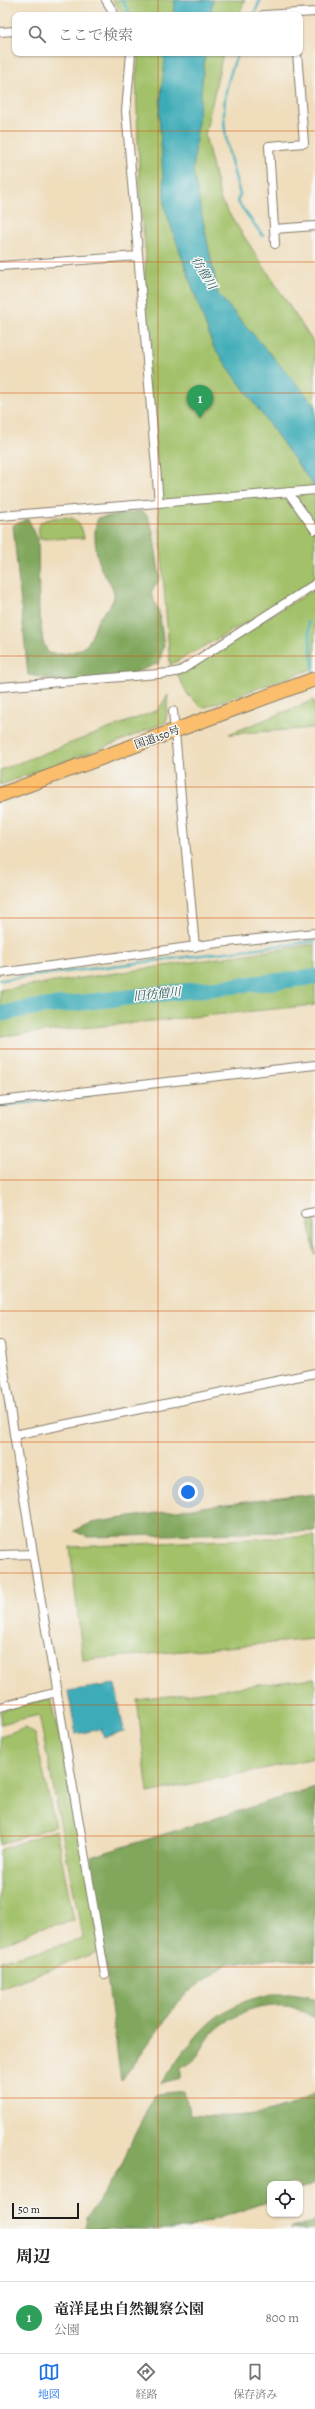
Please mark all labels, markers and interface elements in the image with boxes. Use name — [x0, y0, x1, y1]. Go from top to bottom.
search box — [12, 12, 303, 56]
icon: search — [26, 23, 48, 45]
text: ここで検索 — [58, 25, 133, 45]
water label: 彷僧川 — [188, 253, 221, 294]
pin: 1 — [187, 385, 213, 418]
street label: 国道150号 — [132, 722, 182, 753]
water label: 旧彷僧川 — [132, 983, 184, 1004]
your location — [178, 1482, 198, 1502]
map controls — [267, 2181, 303, 2217]
button: locate — [267, 2181, 303, 2217]
scale bar — [12, 2201, 79, 2220]
text: 50 m — [18, 2202, 40, 2217]
text: 周辺 — [16, 2245, 50, 2268]
text: 竜洋昆虫自然観察公園 — [54, 2299, 204, 2319]
text: 1 — [27, 2309, 31, 2326]
text: 800 m — [265, 2309, 299, 2326]
text: 公園 — [54, 2321, 80, 2338]
tab: 地図 — [38, 2361, 60, 2402]
tab: 経路 — [135, 2361, 157, 2402]
tab: 保存済み — [233, 2361, 277, 2402]

